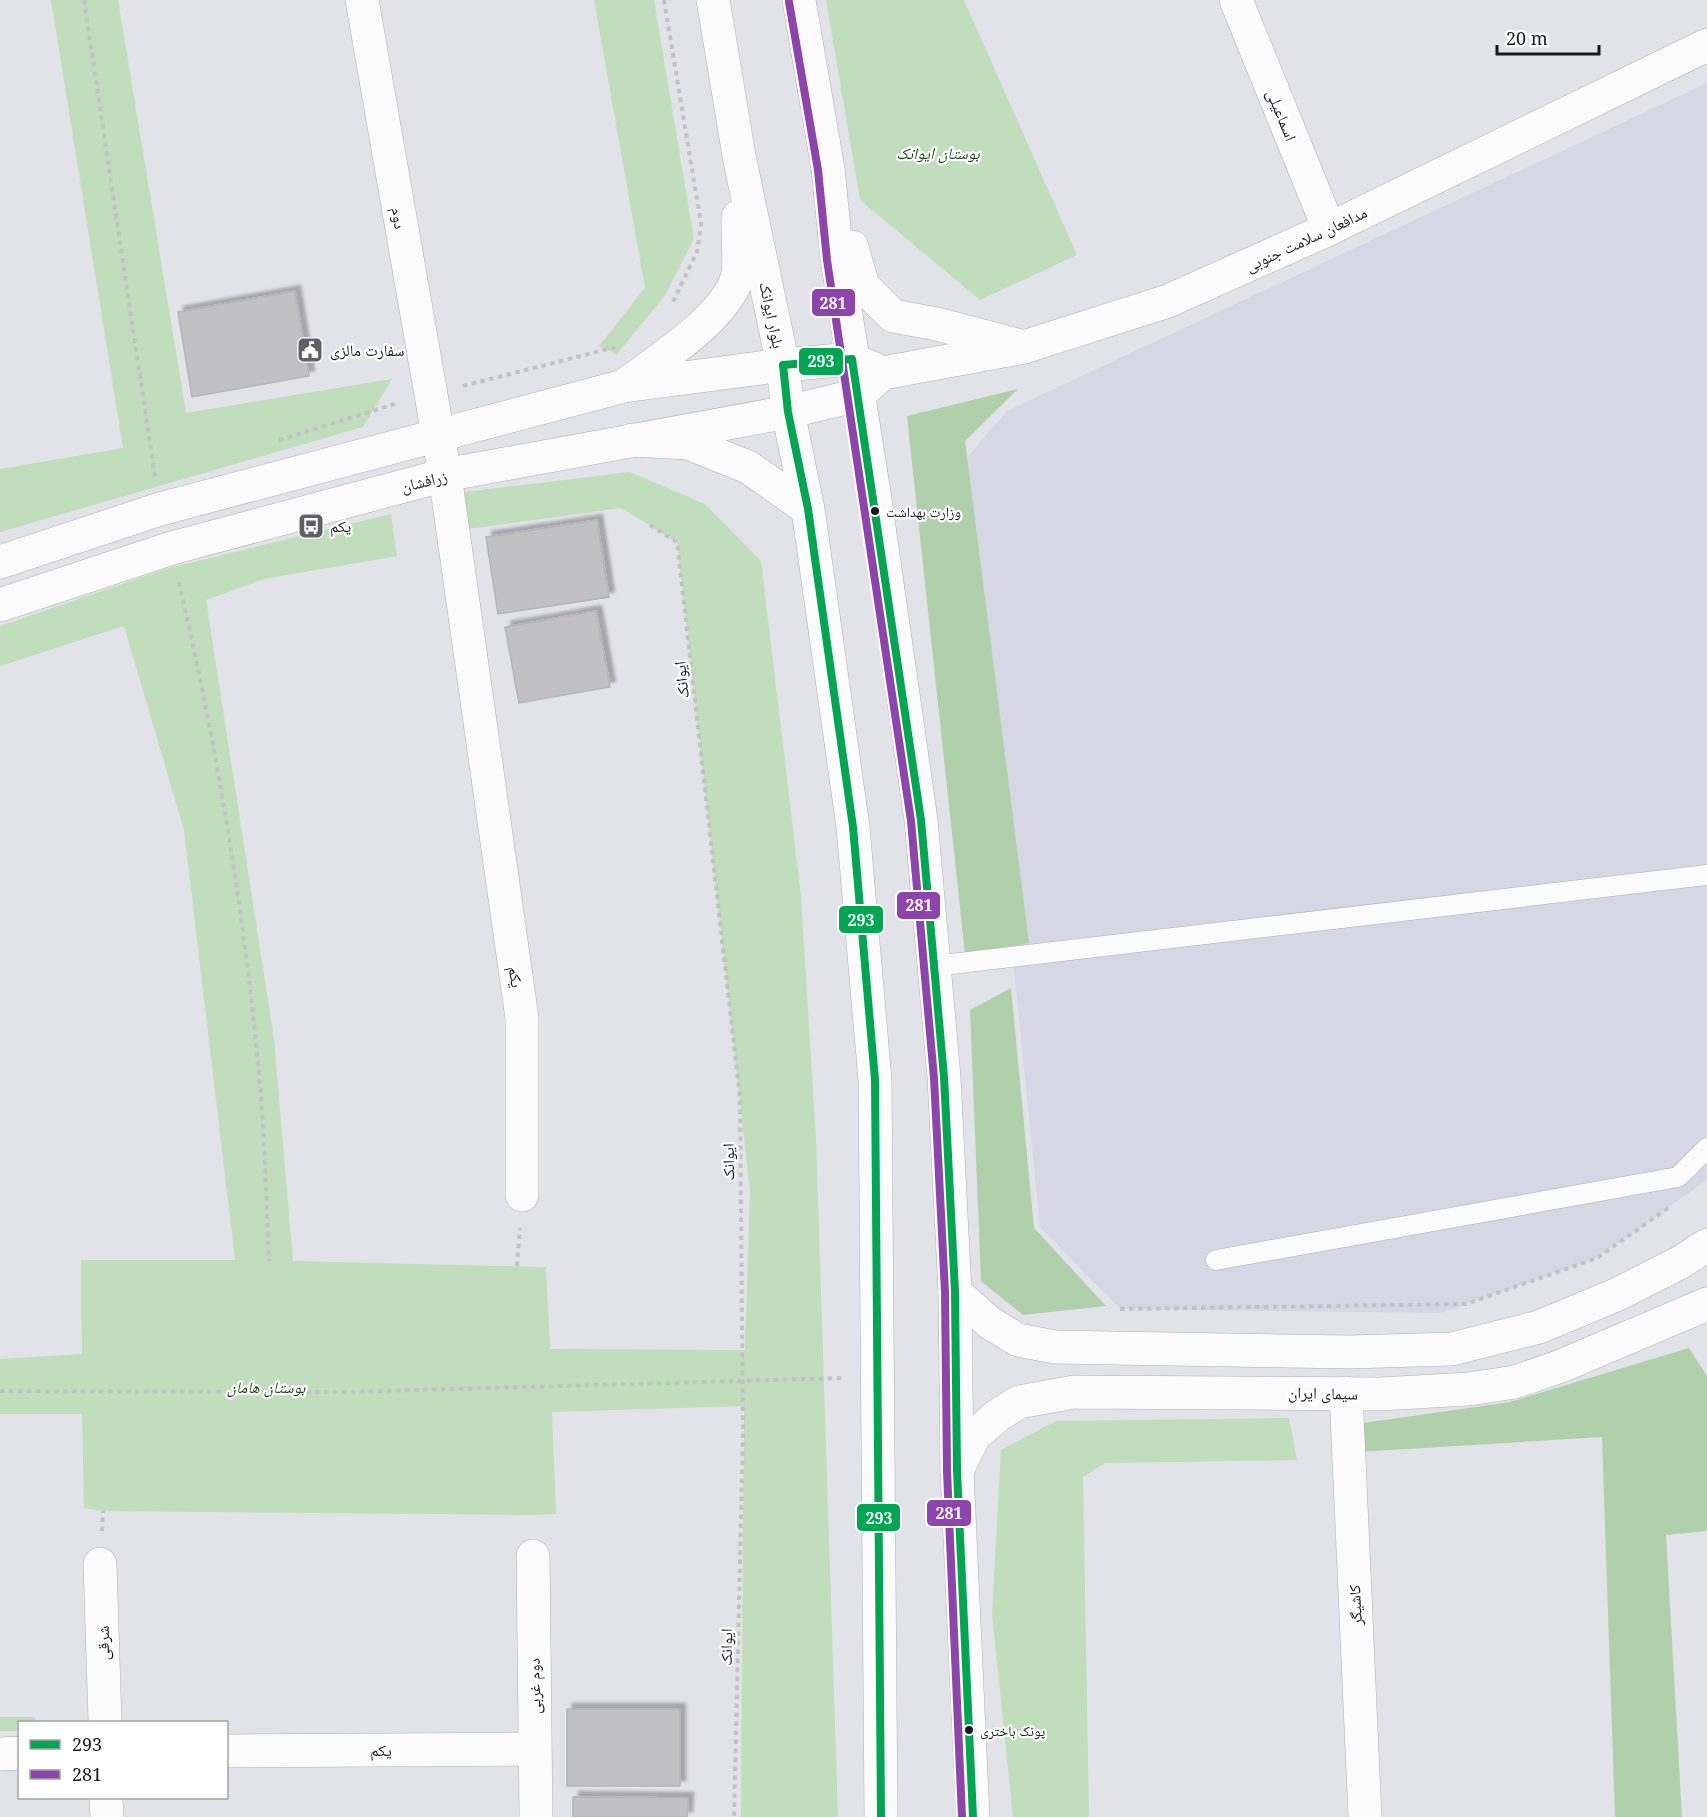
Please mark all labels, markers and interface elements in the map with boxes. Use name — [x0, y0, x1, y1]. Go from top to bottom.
scale bar — [1497, 18, 1599, 56]
text: 20 m — [1506, 26, 1548, 50]
street label: اسماعیلی — [1262, 86, 1302, 144]
park label: بوستان ایوانک — [896, 142, 980, 164]
street label: مدافعان سلامت جنوبی — [1241, 201, 1371, 277]
street label: دوم — [386, 205, 412, 231]
street label: بلوار ایوانک — [754, 280, 790, 350]
line badge: 281 — [811, 288, 856, 317]
text: 281 — [819, 292, 847, 314]
public building icon: سفارت مالزی — [295, 335, 325, 365]
place label: سفارت مالزی — [330, 339, 405, 361]
line badge: 293 — [798, 347, 844, 376]
text: 293 — [807, 350, 835, 372]
street label: زرافشان — [399, 465, 449, 497]
place label: وزارت بهداشت — [886, 502, 961, 521]
marker: وزارت بهداشت — [869, 505, 881, 517]
bus stop icon: یکم — [296, 511, 326, 541]
place label: یکم — [330, 515, 351, 537]
street label: ایوانک — [668, 660, 694, 700]
line badge: 281 — [896, 891, 941, 920]
text: 281 — [905, 894, 933, 916]
line badge: 293 — [838, 905, 884, 934]
text: 293 — [847, 909, 875, 931]
street label: یکم — [504, 965, 528, 989]
street label: ایوانک — [717, 1143, 739, 1181]
park label: بوستان هامان — [227, 1376, 306, 1398]
street label: سیمای ایران — [1288, 1381, 1358, 1405]
line badge: 281 — [926, 1499, 972, 1527]
text: 281 — [935, 1502, 963, 1524]
line badge: 293 — [856, 1503, 901, 1532]
text: 293 — [865, 1507, 893, 1529]
street label: کاشیگر — [1343, 1584, 1367, 1627]
street label: شرقی — [92, 1625, 114, 1661]
street label: ایوانک — [715, 1628, 737, 1666]
street label: دوم غربی — [523, 1658, 545, 1714]
legend — [18, 1721, 228, 1799]
place label: پونک باختری — [980, 1721, 1046, 1740]
marker: پونک باختری — [963, 1724, 975, 1736]
text: 293 — [72, 1732, 102, 1756]
street label: یکم — [370, 1739, 392, 1761]
text: 281 — [72, 1762, 102, 1786]

